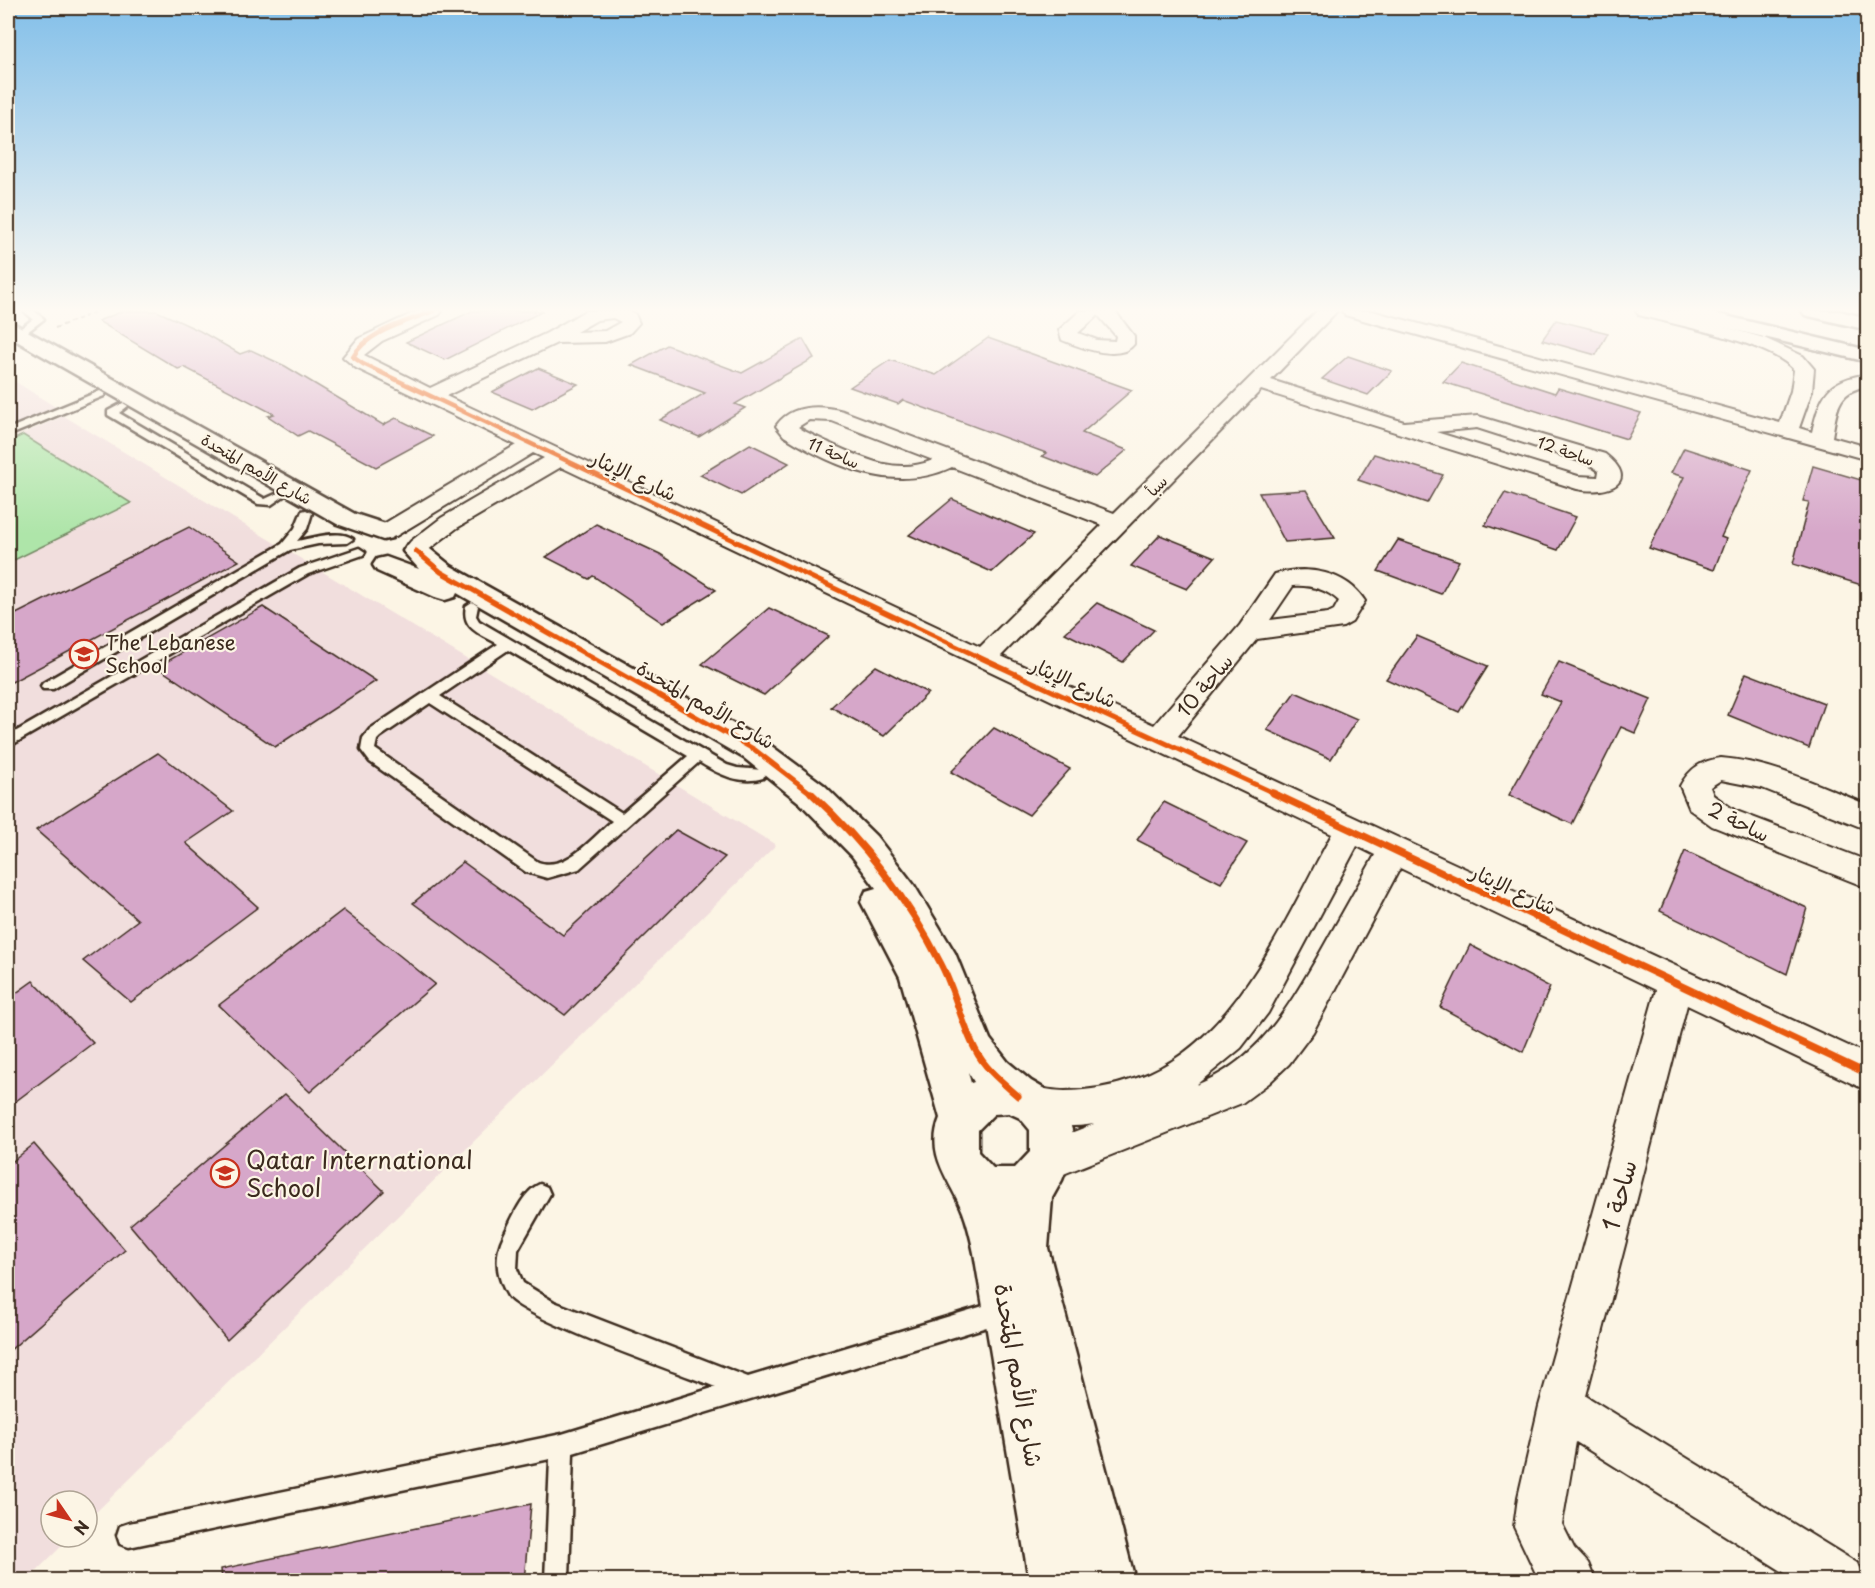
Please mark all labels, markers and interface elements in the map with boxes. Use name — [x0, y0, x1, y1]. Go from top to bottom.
street label: شارع الأمم المتحدة — [196, 427, 317, 511]
street label: ساحة 12 — [1534, 429, 1598, 471]
street label: ساحة 11 — [804, 430, 864, 474]
street label: شارع الإيثار — [584, 441, 682, 508]
street label: سبأ — [1140, 469, 1172, 501]
place label: The Lebanese School — [105, 627, 236, 680]
school or university icon: The Lebanese School — [68, 638, 100, 670]
street label: ساحة 10 — [1169, 647, 1239, 723]
street label: شارع الإيثار — [1024, 648, 1122, 715]
street label: شارع الأمم المتحدة — [631, 652, 781, 757]
street label: ساحة 2 — [1703, 793, 1775, 849]
street label: شارع الإيثار — [1464, 855, 1562, 922]
place label: Qatar International School — [246, 1141, 473, 1205]
street label: ساحة 1 — [1591, 1156, 1645, 1234]
school or university icon: Qatar International School — [209, 1157, 241, 1189]
street label: شارع الأمم المتحدة — [984, 1280, 1054, 1470]
north arrow — [39, 1489, 99, 1549]
text: N — [69, 1516, 96, 1540]

